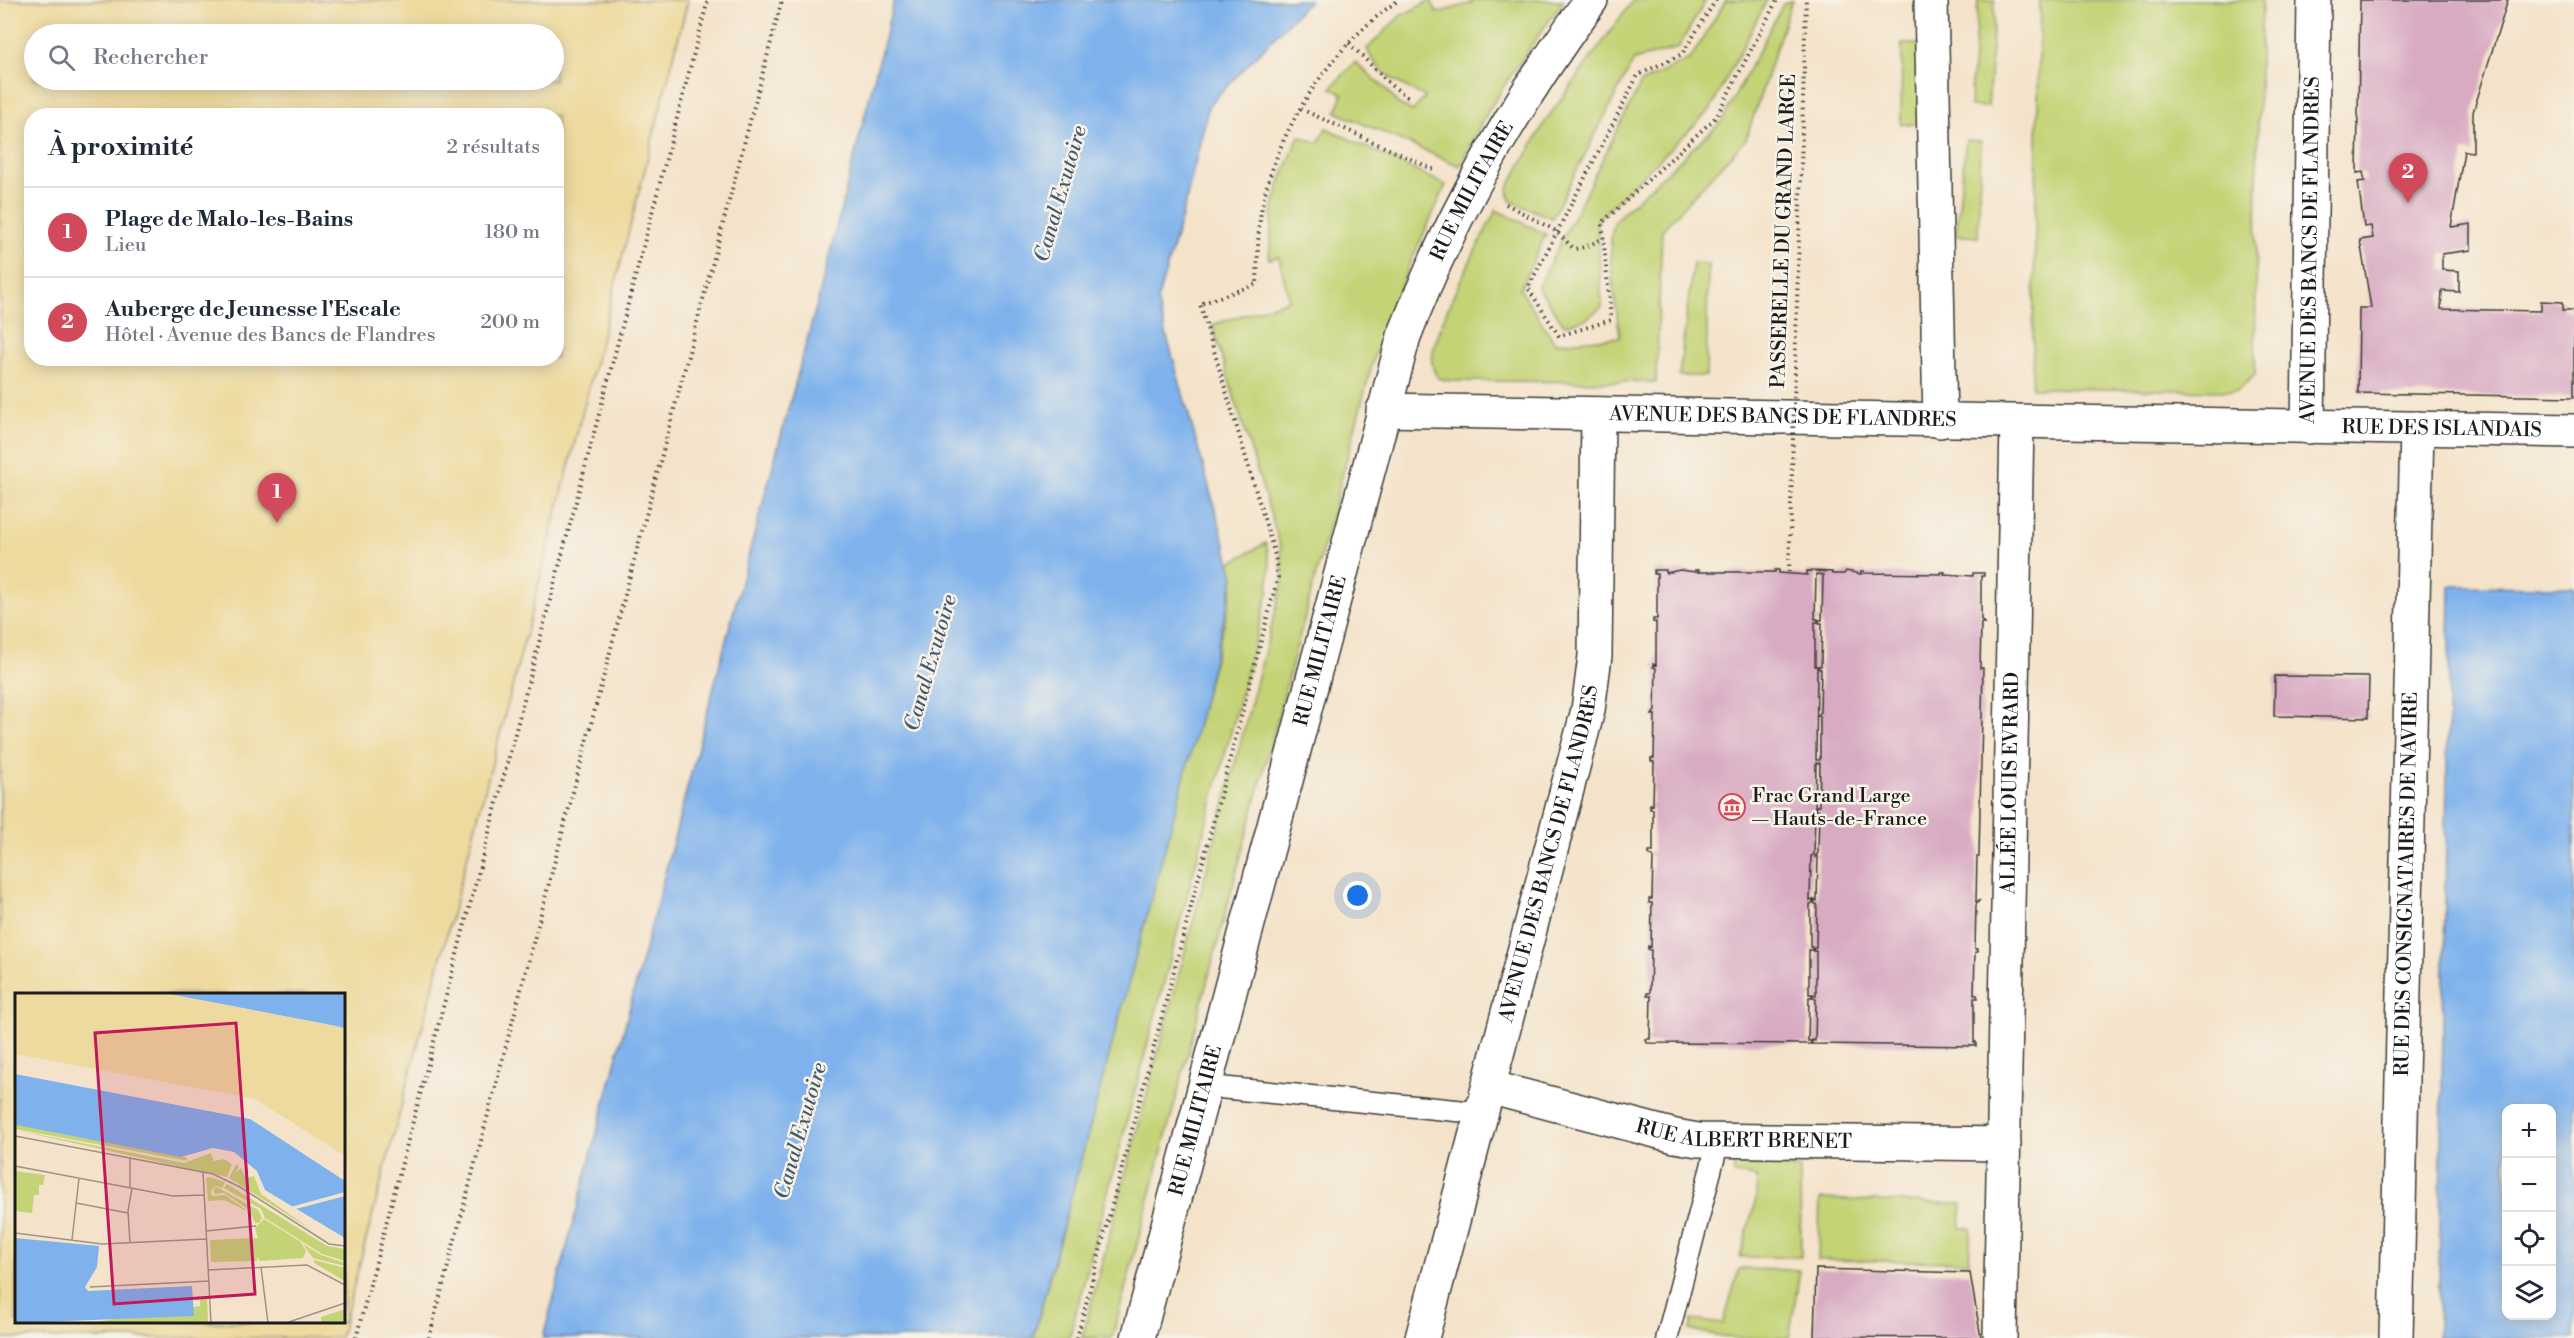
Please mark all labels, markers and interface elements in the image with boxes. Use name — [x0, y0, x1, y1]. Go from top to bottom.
search box — [24, 24, 564, 90]
icon: search — [45, 41, 78, 74]
text: Rechercher — [93, 44, 208, 71]
street label: PASSERELLE DU GRAND LARGE — [1766, 73, 1802, 389]
street label: AVENUE DES BANCS DE FLANDRES — [2296, 76, 2325, 425]
street label: RUE MILITAIRE — [1425, 117, 1519, 265]
water label: Canal Exutoire — [1029, 123, 1093, 265]
text: À proximité — [48, 131, 193, 163]
text: 2 résultats — [446, 135, 540, 160]
pin: 2 — [2388, 154, 2428, 203]
text: Plage de Malo-les-Bains — [105, 206, 353, 233]
text: 1 — [63, 220, 72, 245]
text: 180 m — [485, 220, 540, 245]
text: Lieu — [105, 233, 146, 258]
text: Auberge de Jeunesse l'Escale — [105, 296, 401, 323]
text: 2 — [61, 310, 74, 335]
text: 200 m — [480, 310, 540, 335]
text: Hôtel · Avenue des Bancs de Flandres — [105, 323, 435, 348]
street label: AVENUE DES BANCS DE FLANDRES — [1608, 401, 1957, 433]
street label: RUE DES ISLANDAIS — [2342, 414, 2542, 443]
pin: 1 — [258, 474, 296, 523]
street label: RUE MILITAIRE — [1288, 573, 1352, 729]
water label: Canal Exutoire — [899, 592, 963, 734]
street label: ALLÉE LOUIS EVRARD — [1995, 672, 2025, 896]
street label: AVENUE DES BANCS DE FLANDRES — [1493, 683, 1604, 1026]
street label: RUE DES CONSIGNATAIRES DE NAVIRE — [2390, 692, 2423, 1077]
place label: Frac Grand Large — Hauts-de-France — [1752, 784, 1927, 832]
museum icon: Frac Grand Large — Hauts-de-France — [1717, 792, 1747, 822]
your location — [1343, 881, 1372, 910]
inset map — [15, 993, 345, 1323]
street label: RUE MILITAIRE — [1164, 1042, 1228, 1199]
water label: Canal Exutoire — [769, 1060, 833, 1202]
map controls — [2502, 1104, 2556, 1320]
button: + — [2502, 1104, 2556, 1158]
street label: RUE ALBERT BRENET — [1633, 1114, 1852, 1155]
button: − — [2502, 1158, 2556, 1212]
button: locate — [2502, 1212, 2556, 1266]
button: layers — [2502, 1266, 2556, 1320]

